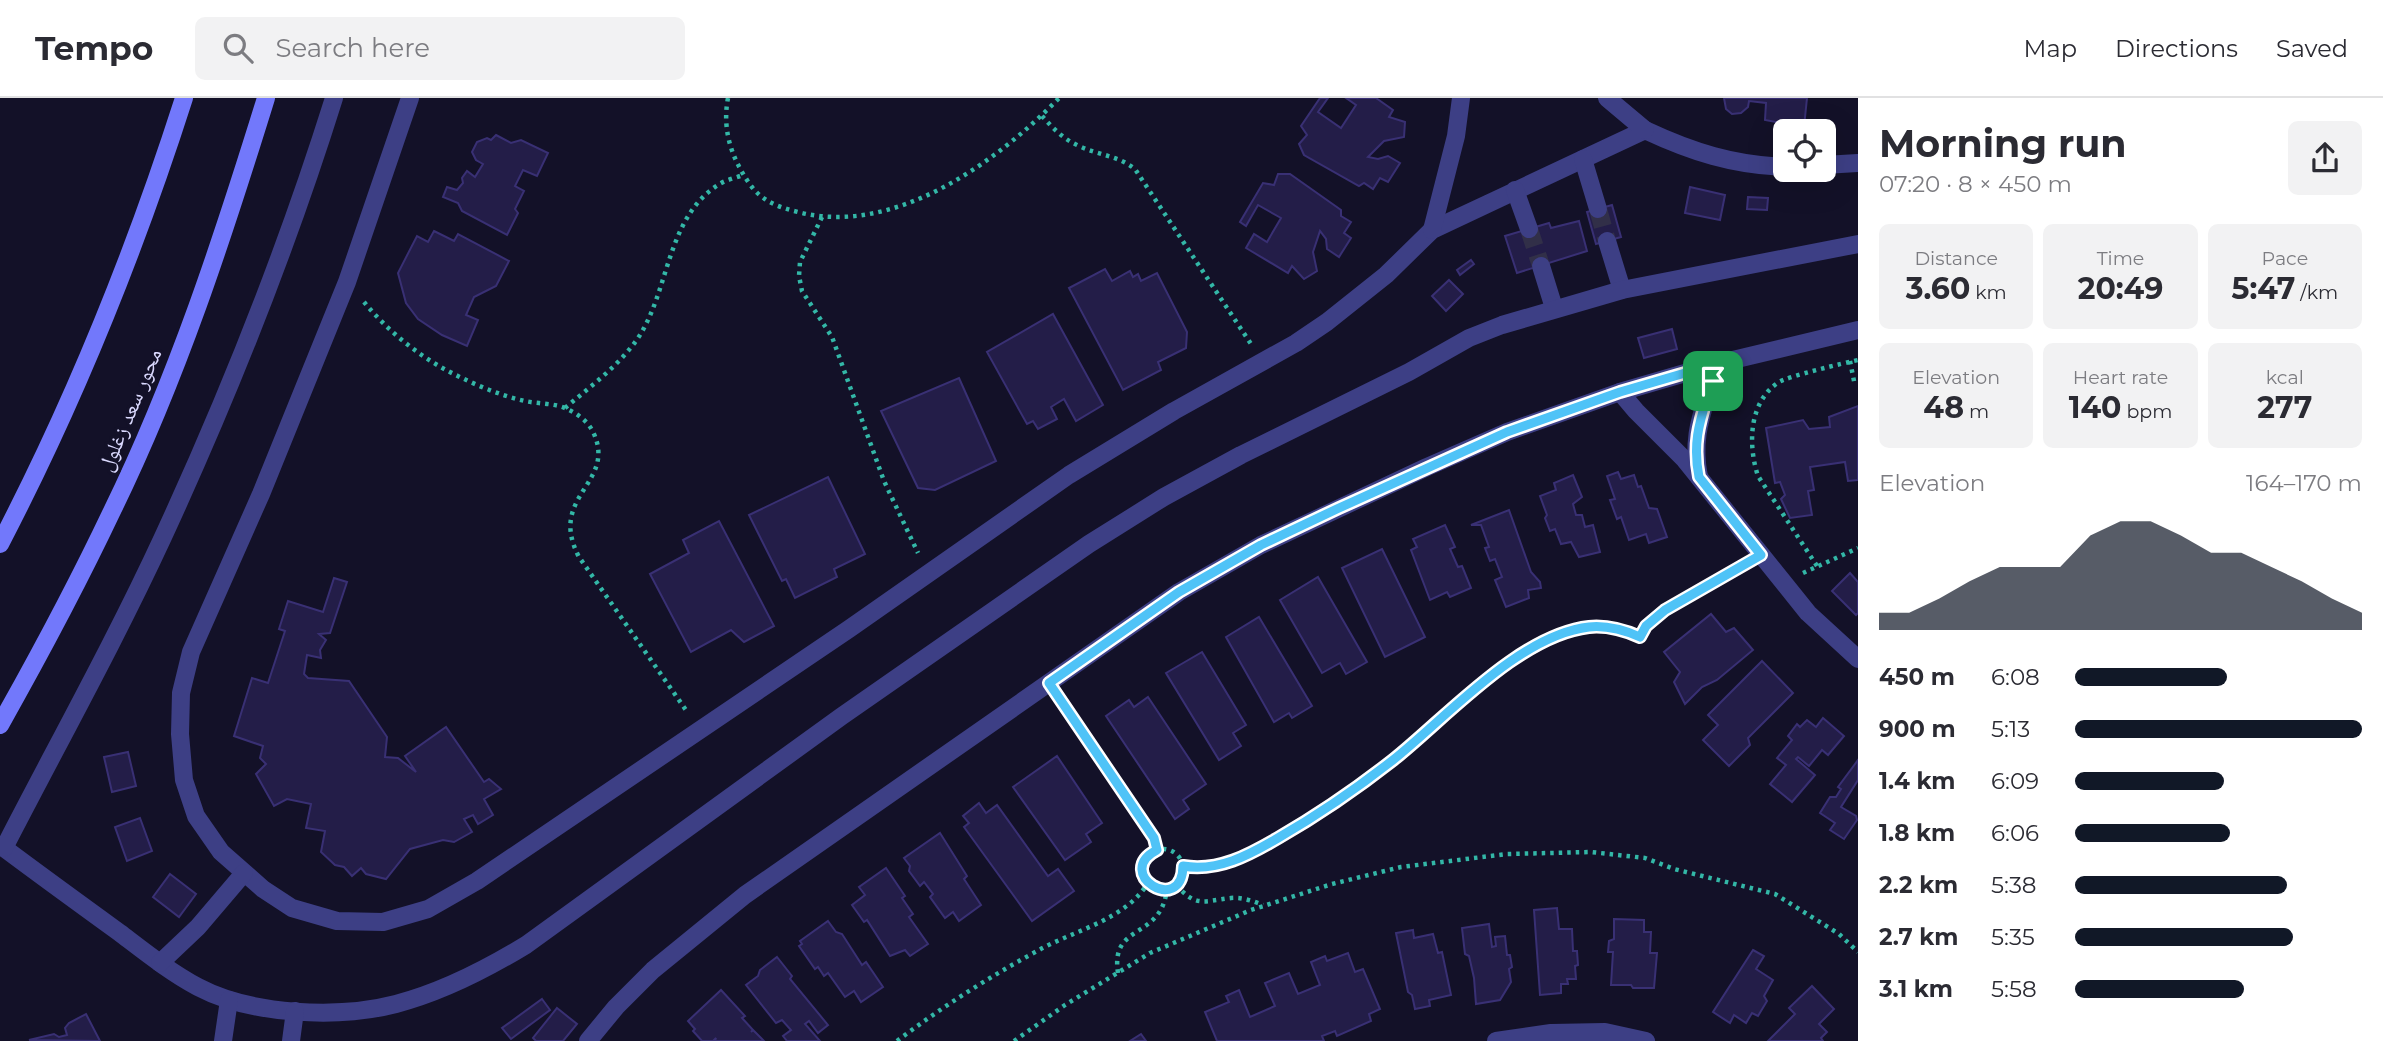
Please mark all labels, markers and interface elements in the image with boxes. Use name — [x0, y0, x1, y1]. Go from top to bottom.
search box — [195, 17, 685, 80]
text: Tempo — [35, 28, 153, 68]
icon: search — [219, 29, 257, 67]
text: Search here — [275, 32, 430, 64]
text: Map — [2024, 34, 2077, 63]
text: Directions — [2115, 34, 2238, 63]
text: Saved — [2276, 34, 2348, 63]
map controls — [1773, 119, 1836, 182]
button: locate — [1773, 119, 1836, 182]
text: Morning run — [1879, 120, 2127, 167]
button: share — [2288, 121, 2362, 195]
text: 07:20 · 8 × 450 m — [1879, 170, 2072, 198]
text: Distance — [1914, 247, 1998, 270]
text: Time — [2097, 247, 2144, 270]
text: Pace — [2262, 247, 2308, 270]
text: 3.60 — [1906, 270, 1970, 307]
text: 20:49 — [2078, 270, 2163, 307]
text: 5:47 — [2232, 270, 2295, 307]
text: km — [1970, 281, 2007, 304]
text: /km — [2295, 281, 2338, 304]
street label: محور سعد زغلول — [92, 345, 167, 475]
pin — [1683, 351, 1743, 411]
icon: arrive — [1694, 362, 1732, 400]
text: Elevation — [1912, 366, 2000, 389]
text: Heart rate — [2073, 366, 2168, 389]
text: kcal — [2266, 366, 2304, 389]
text: 48 — [1923, 389, 1964, 426]
text: 140 — [2069, 389, 2121, 426]
text: 277 — [2257, 389, 2312, 426]
text: m — [1964, 400, 1989, 423]
text: bpm — [2121, 400, 2172, 423]
text: Elevation — [1879, 469, 1985, 497]
text: 164–170 m — [2246, 469, 2362, 497]
text: 450 m — [1879, 663, 1955, 691]
text: 6:08 — [1991, 663, 2040, 691]
text: 900 m — [1879, 715, 1956, 743]
text: 5:13 — [1991, 715, 2030, 743]
text: 1.4 km — [1879, 767, 1956, 795]
text: 6:09 — [1991, 767, 2039, 795]
text: 1.8 km — [1879, 819, 1955, 847]
text: 6:06 — [1991, 819, 2039, 847]
text: 2.2 km — [1879, 871, 1958, 899]
text: 5:38 — [1991, 871, 2037, 899]
text: 2.7 km — [1879, 923, 1958, 951]
text: 5:35 — [1991, 923, 2035, 951]
text: 3.1 km — [1879, 975, 1953, 1003]
text: 5:58 — [1991, 975, 2037, 1003]

